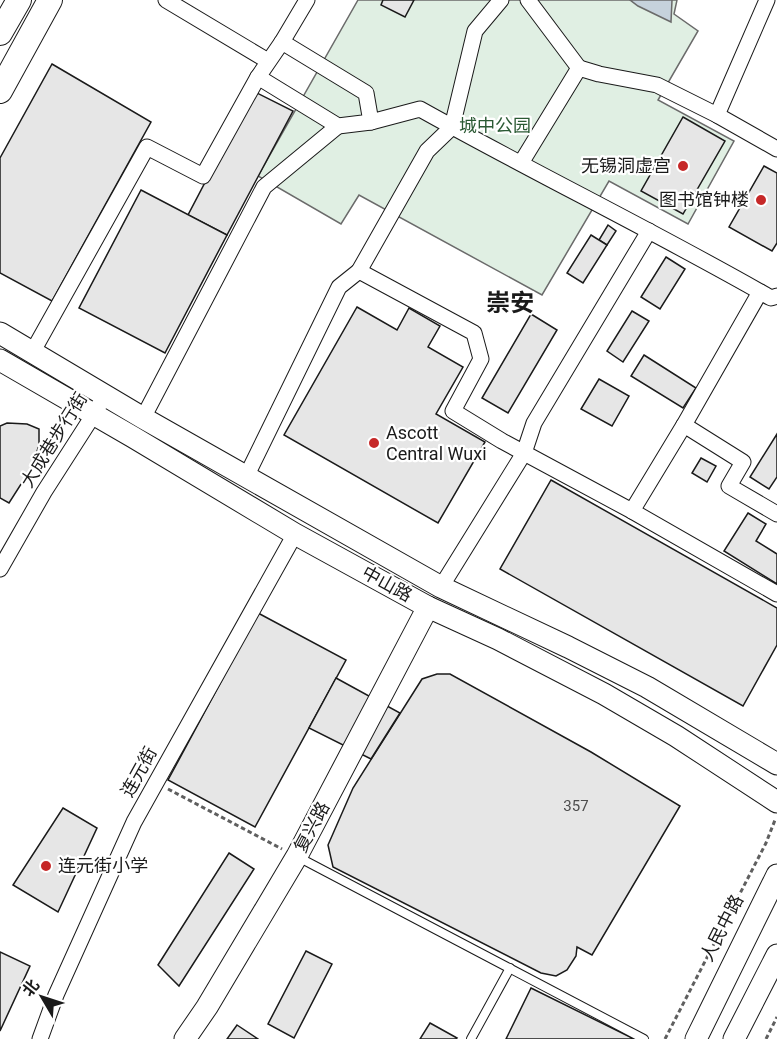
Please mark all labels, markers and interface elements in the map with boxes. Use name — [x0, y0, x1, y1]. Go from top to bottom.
park label: 城中公园 — [459, 115, 531, 136]
place label: 无锡洞虚宫 — [581, 155, 671, 176]
marker: 无锡洞虚宫 — [676, 159, 690, 173]
place label: 图书馆钟楼 — [659, 189, 749, 210]
marker: 图书馆钟楼 — [754, 193, 768, 207]
district label: 崇安 — [486, 289, 534, 317]
street label: 大成巷步行街 — [16, 388, 91, 491]
place label: Ascott Central Wuxi — [386, 422, 487, 464]
marker: Ascott Central Wuxi — [367, 436, 381, 450]
street label: 中山路 — [359, 561, 416, 606]
street label: 连元街 — [116, 743, 161, 800]
house number: 357 — [563, 797, 589, 815]
street label: 复兴路 — [290, 798, 334, 856]
place label: 连元街小学 — [58, 855, 148, 876]
marker: 连元街小学 — [39, 859, 53, 873]
street label: 人民中路 — [696, 891, 747, 965]
north arrow — [12, 967, 72, 1027]
text: 北 — [18, 976, 43, 1000]

